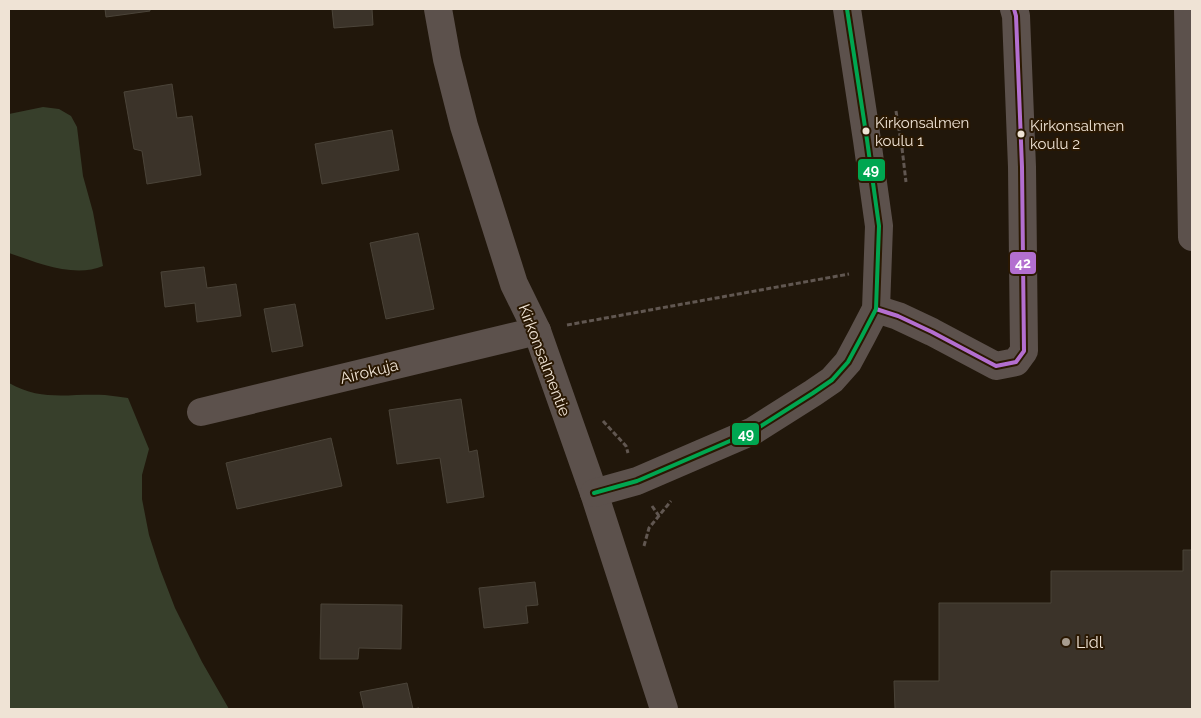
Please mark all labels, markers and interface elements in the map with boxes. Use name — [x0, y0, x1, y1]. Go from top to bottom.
place label: Kirkonsalmen koulu 1 — [875, 114, 969, 150]
place label: Kirkonsalmen koulu 2 — [1030, 117, 1124, 153]
marker: Kirkonsalmen koulu 1 — [861, 126, 871, 136]
marker: Kirkonsalmen koulu 2 — [1016, 129, 1026, 139]
line badge: 49 — [857, 158, 886, 182]
text: 49 — [863, 162, 879, 178]
line badge: 42 — [1009, 251, 1037, 275]
text: 42 — [1015, 255, 1031, 271]
street label: Kirkonsalmentie — [514, 301, 575, 419]
street label: Airokuja — [338, 355, 400, 388]
line badge: 49 — [731, 422, 760, 446]
text: 49 — [738, 426, 754, 442]
place label: Lidl — [1076, 633, 1104, 652]
marker: Lidl — [1060, 636, 1072, 648]

